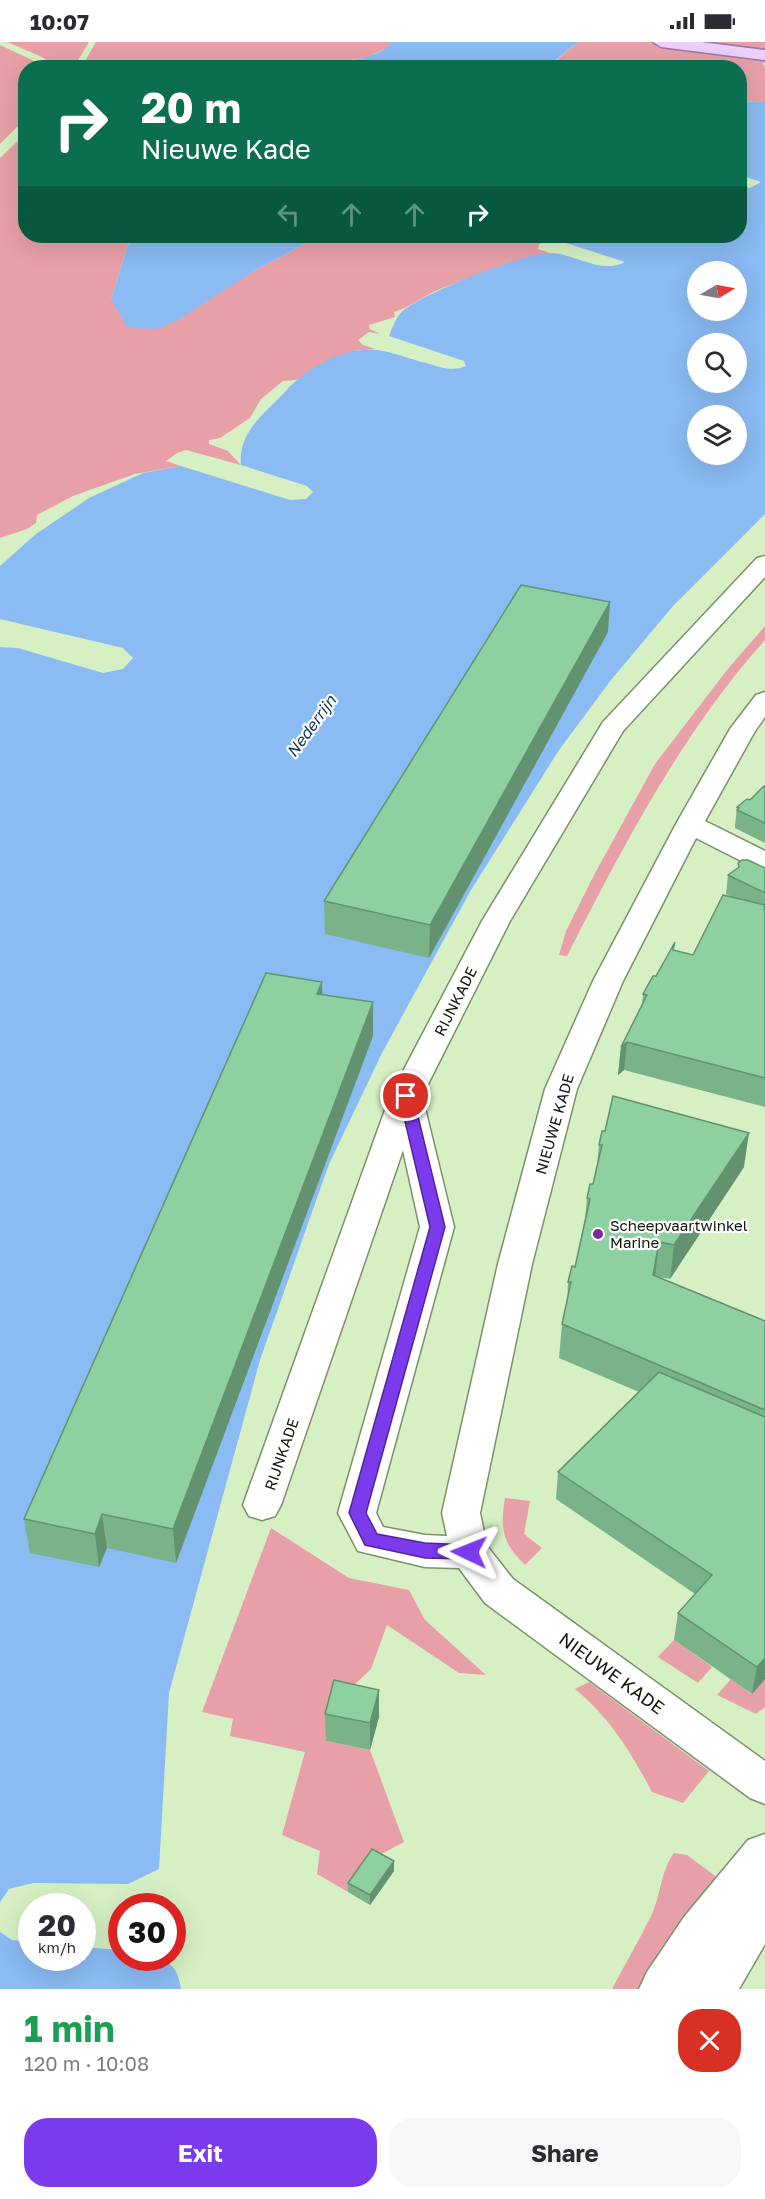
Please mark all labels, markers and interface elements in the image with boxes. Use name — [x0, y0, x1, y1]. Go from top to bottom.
text: 10:07 — [30, 8, 89, 35]
text: 20 m — [141, 82, 241, 132]
icon: right — [42, 84, 120, 162]
text: Nieuwe Kade — [141, 133, 311, 165]
icon: left — [272, 198, 305, 231]
icon: ahead — [335, 198, 368, 231]
icon: ahead — [398, 198, 431, 231]
icon: right — [461, 198, 494, 231]
north arrow — [687, 261, 747, 321]
map controls — [687, 261, 747, 465]
button: search — [687, 333, 747, 393]
button: layers — [687, 405, 747, 465]
water label: Nederrijn — [282, 690, 341, 761]
street label: RIJNKADE — [430, 964, 480, 1038]
pin — [380, 1070, 431, 1121]
street label: NIEUWE KADE — [531, 1072, 577, 1176]
icon: arrive — [389, 1079, 422, 1112]
place label: Scheepvaartwinkel Marine — [610, 1216, 748, 1251]
marker: Scheepvaartwinkel Marine — [591, 1227, 605, 1241]
street label: RIJNKADE — [260, 1416, 302, 1492]
position arrow — [437, 1520, 501, 1584]
street label: NIEUWE KADE — [555, 1627, 669, 1719]
speed limit sign: 30 — [108, 1893, 186, 1971]
text: 20 — [38, 1907, 76, 1943]
text: km/h — [38, 1938, 76, 1956]
text: 1 min — [24, 2007, 115, 2050]
button: close — [678, 2009, 741, 2072]
text: 120 m · 10:08 — [24, 2051, 149, 2075]
button: Exit — [24, 2118, 377, 2187]
button: Share — [389, 2118, 741, 2187]

